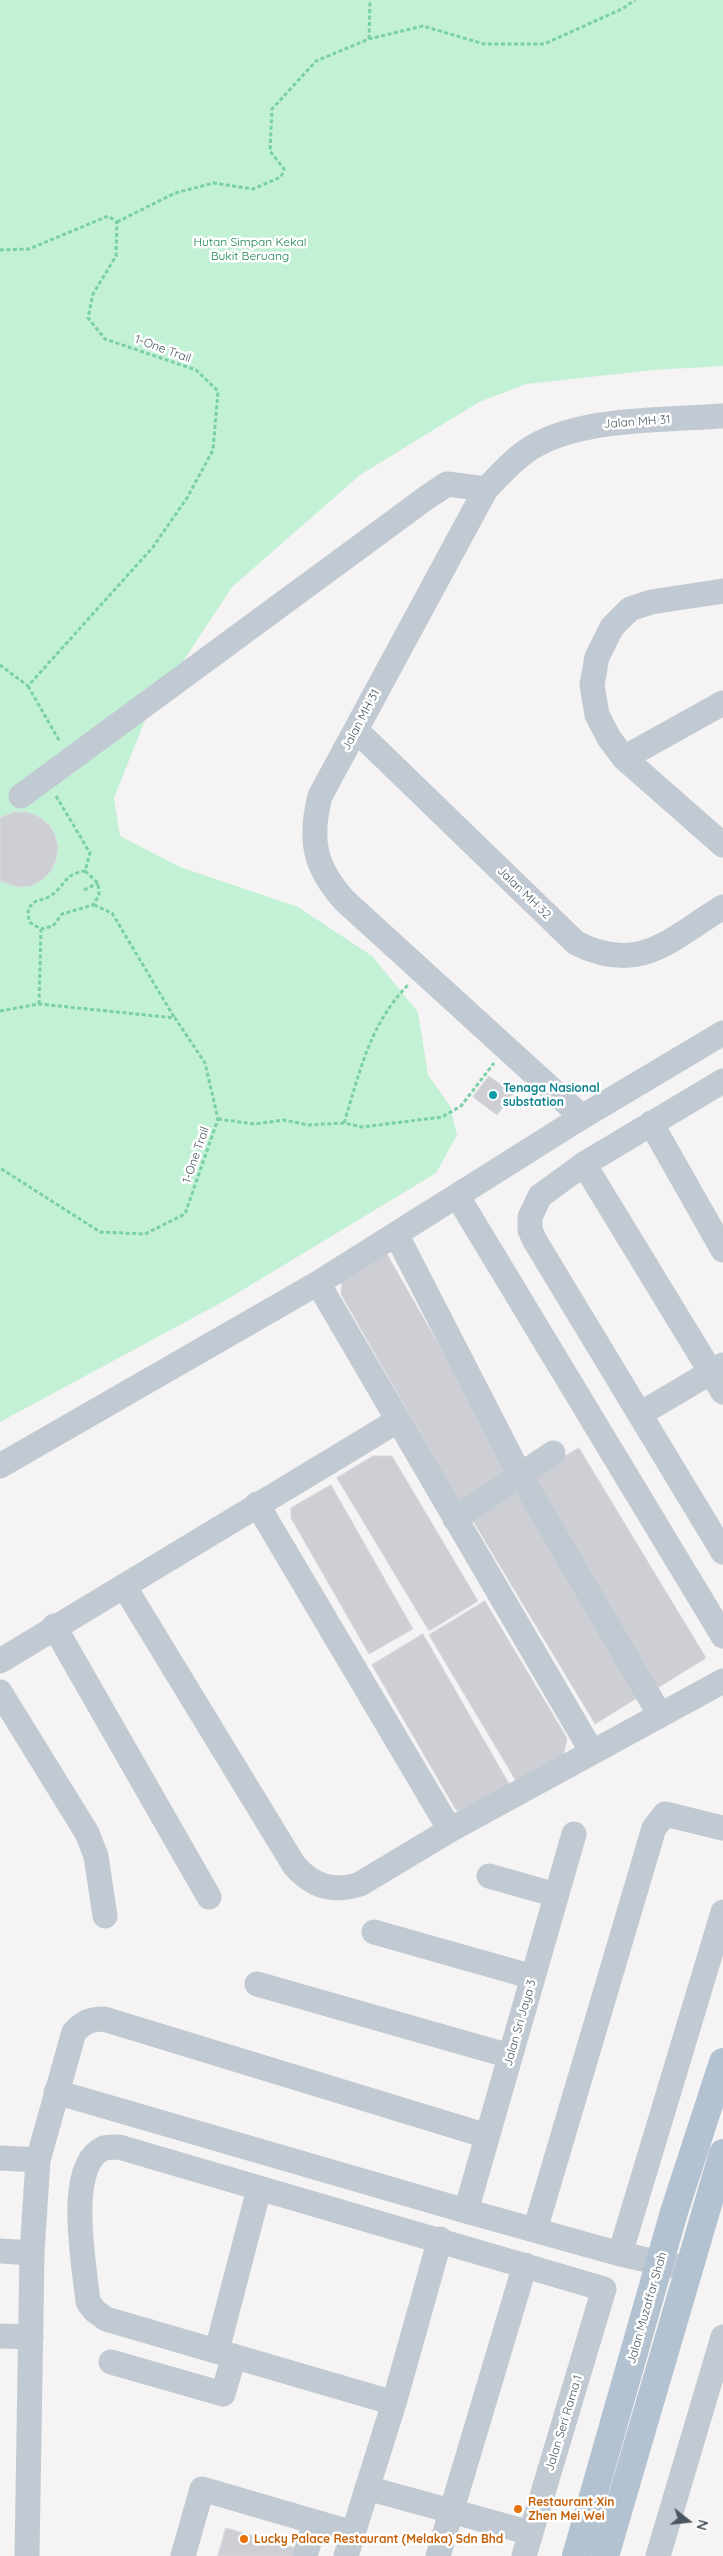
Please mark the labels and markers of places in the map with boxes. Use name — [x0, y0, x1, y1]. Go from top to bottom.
place label: Tenaga Nasional substation — [503, 1081, 600, 1109]
marker: Tenaga Nasional substation — [487, 1089, 499, 1101]
place label: Restaurant Xin Zhen Mei Wei — [528, 2495, 614, 2523]
marker: Restaurant Xin Zhen Mei Wei — [512, 2503, 524, 2515]
place label: Lucky Palace Restaurant (Melaka) Sdn Bhd — [254, 2532, 503, 2546]
marker: Lucky Palace Restaurant (Melaka) Sdn Bhd — [238, 2533, 250, 2545]

